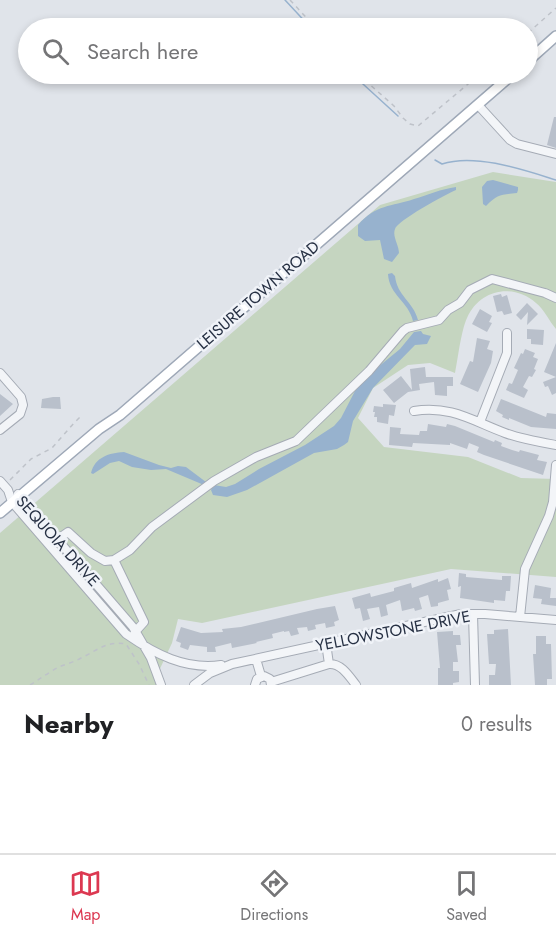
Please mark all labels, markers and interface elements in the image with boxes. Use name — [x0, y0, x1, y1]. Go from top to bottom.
search box — [18, 18, 538, 84]
icon: search — [39, 35, 72, 68]
text: Search here — [87, 35, 198, 67]
street label: LEISURE TOWN ROAD — [192, 235, 324, 355]
street label: SEQUOIA DRIVE — [11, 490, 105, 592]
street label: YELLOWSTONE DRIVE — [314, 605, 472, 657]
text: Nearby — [24, 705, 113, 743]
text: 0 results — [461, 710, 532, 739]
tab: Map — [69, 867, 102, 926]
tab: Directions — [240, 867, 308, 926]
tab: Saved — [446, 867, 487, 926]

